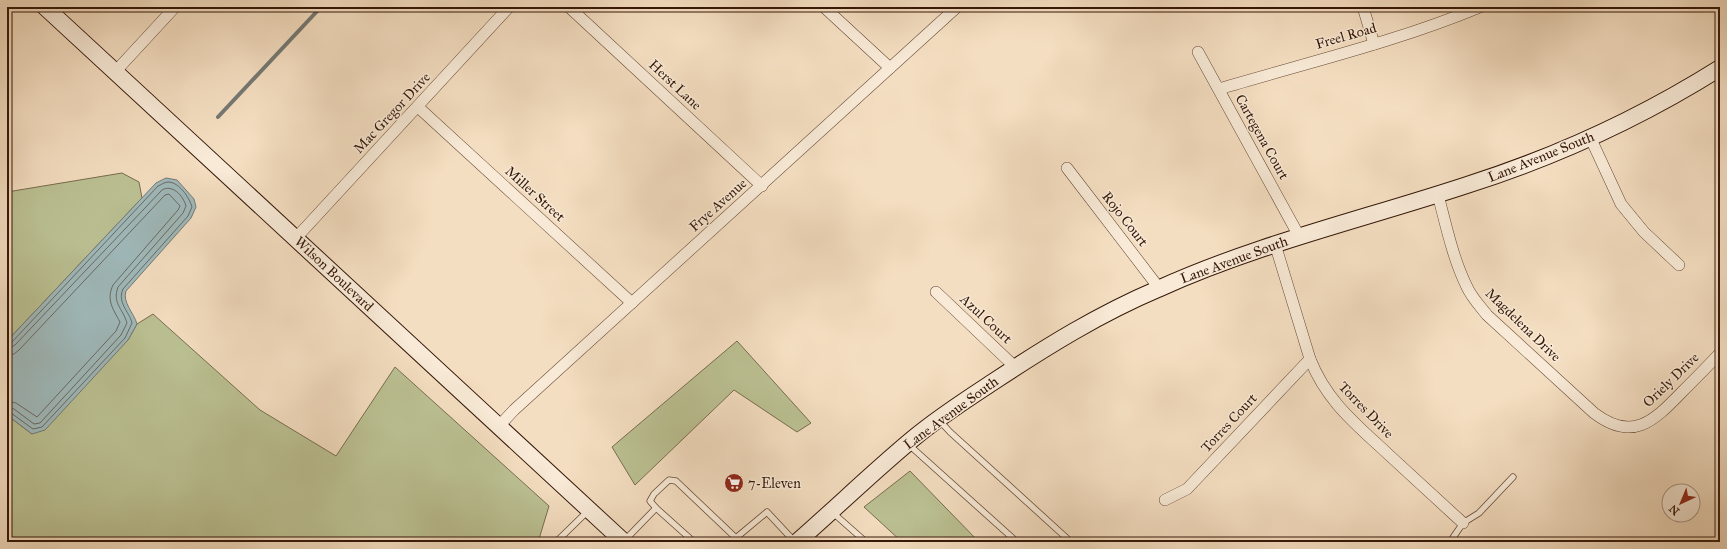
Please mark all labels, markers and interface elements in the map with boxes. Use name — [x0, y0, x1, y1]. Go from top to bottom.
street label: Freel Road — [1314, 19, 1378, 53]
street label: Herst Lane — [645, 56, 705, 114]
street label: Mac Gregor Drive — [350, 69, 434, 157]
street label: Cartegena Court — [1232, 91, 1292, 183]
street label: Lane Avenue South — [1485, 128, 1597, 186]
street label: Miller Street — [502, 163, 568, 225]
street label: Frye Avenue — [686, 175, 750, 235]
street label: Rojo Court — [1098, 188, 1152, 250]
street label: Wilson Boulevard — [291, 233, 377, 315]
street label: Lane Avenue South — [1178, 233, 1290, 287]
street label: Magdelena Drive — [1482, 285, 1564, 365]
street label: Azul Court — [956, 290, 1015, 347]
street label: Oriely Drive — [1640, 349, 1703, 411]
street label: Lane Avenue South — [900, 373, 1002, 453]
street label: Torres Drive — [1335, 378, 1397, 442]
street label: Torres Court — [1197, 390, 1261, 456]
supermarket icon: 7-Eleven — [723, 472, 745, 494]
place label: 7-Eleven — [748, 475, 801, 492]
north arrow — [1661, 483, 1701, 523]
text: N — [1666, 501, 1682, 518]

